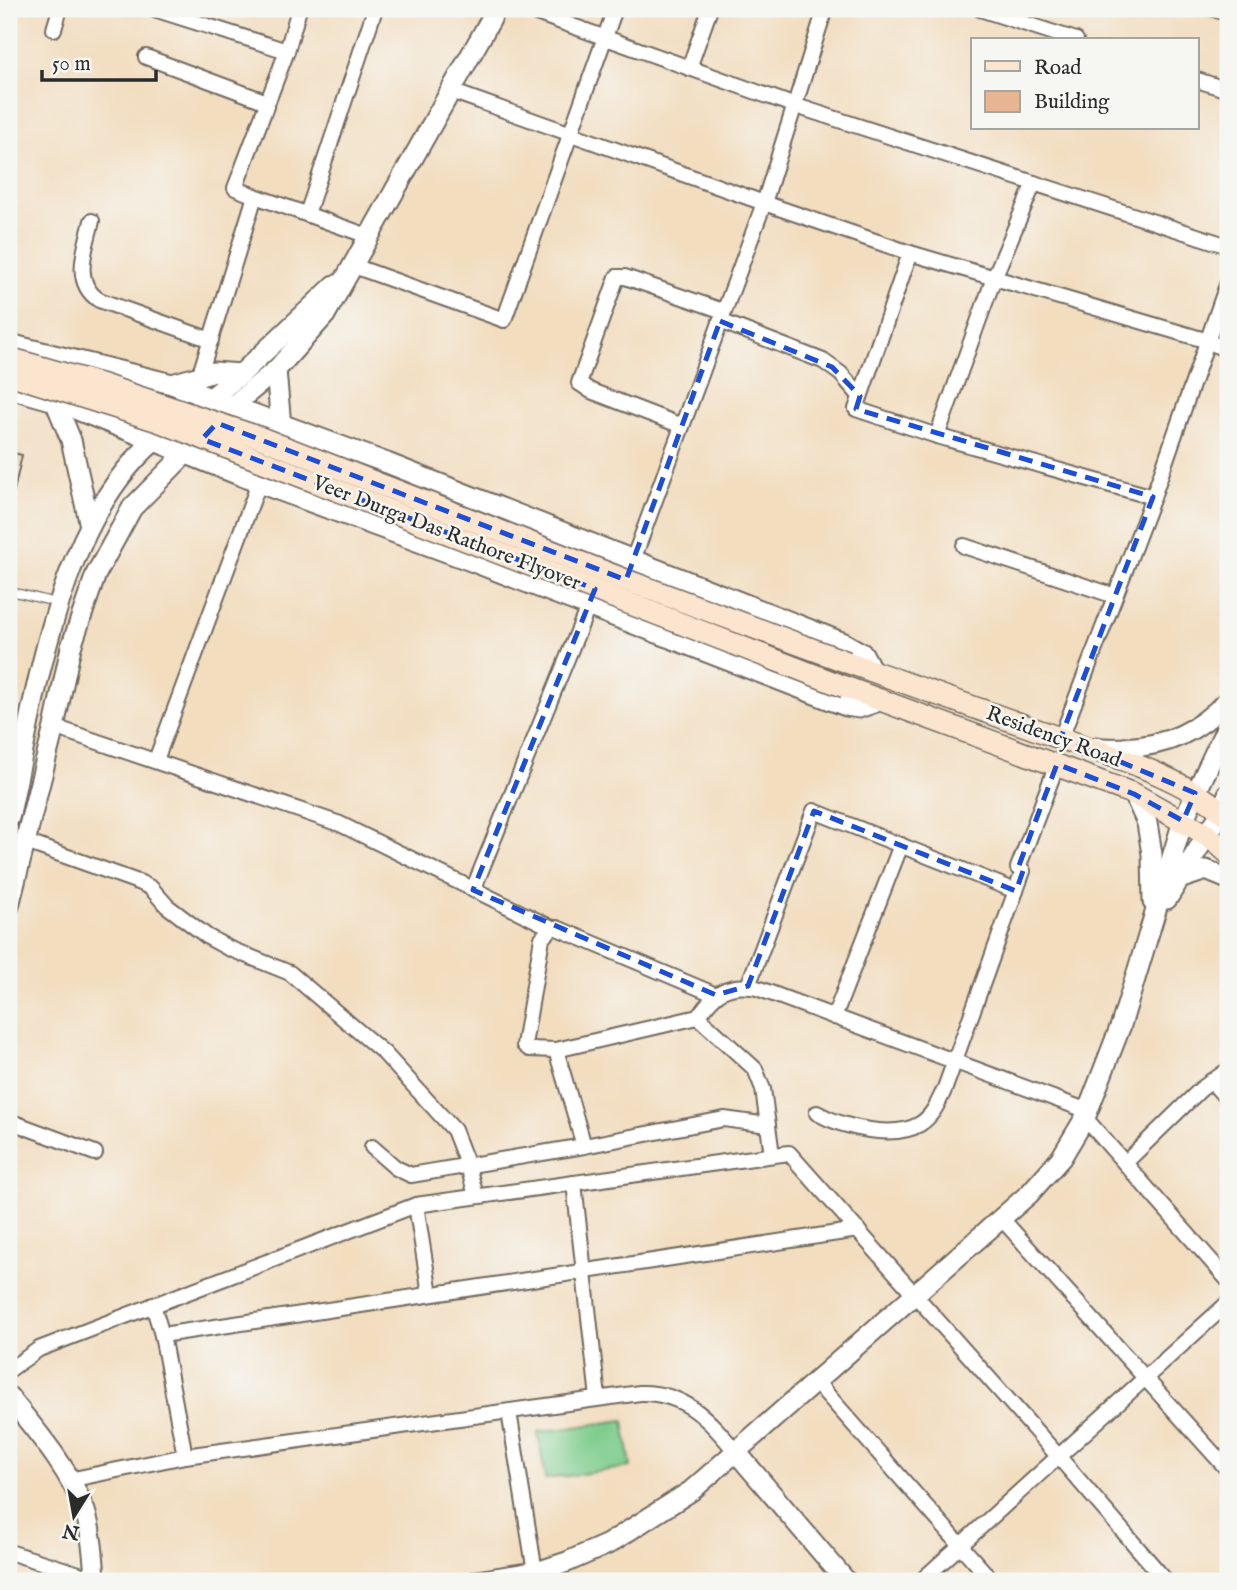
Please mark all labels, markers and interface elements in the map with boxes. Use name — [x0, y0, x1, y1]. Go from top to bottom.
scale bar — [42, 38, 156, 82]
legend — [971, 38, 1198, 130]
text: 50 m — [52, 51, 91, 78]
text: Road — [1034, 55, 1082, 82]
text: Building — [1034, 89, 1110, 116]
street label: Veer Durga Das Rathore Flyover — [307, 469, 585, 597]
street label: Residency Road — [982, 700, 1126, 775]
north arrow — [38, 1482, 108, 1552]
text: N — [60, 1517, 82, 1544]

